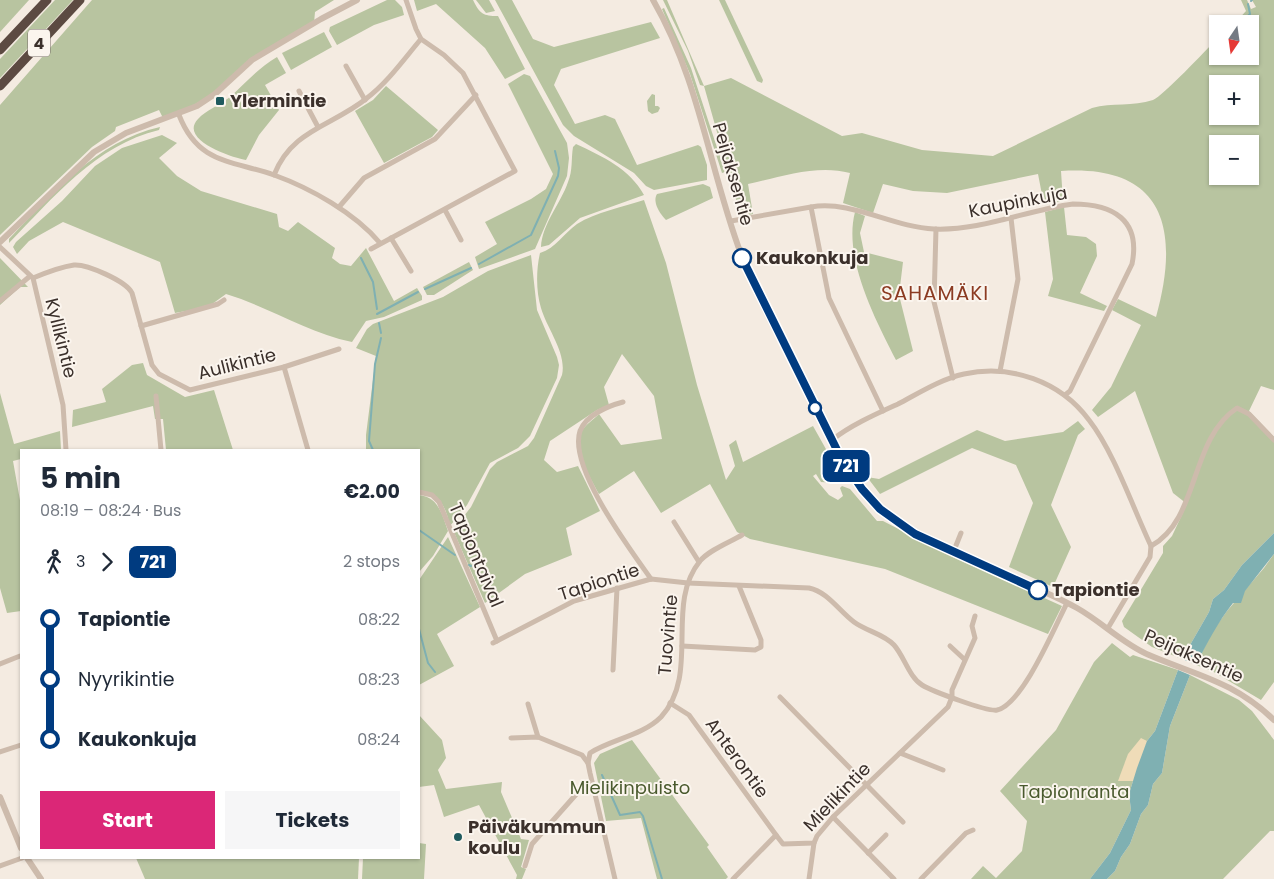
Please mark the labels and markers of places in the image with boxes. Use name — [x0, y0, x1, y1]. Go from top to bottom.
place label: Ylermintie — [230, 88, 326, 113]
marker: Ylermintie — [214, 95, 226, 107]
place label: Kaukonkuja — [756, 245, 868, 270]
marker: Kaukonkuja — [732, 248, 752, 268]
unlabelled marker — [808, 401, 822, 415]
place label: Tapiontie — [1052, 577, 1140, 602]
marker: Tapiontie — [1028, 580, 1048, 600]
place label: Päiväkummun koulu — [468, 814, 606, 860]
marker: Päiväkummun koulu — [452, 831, 464, 843]

